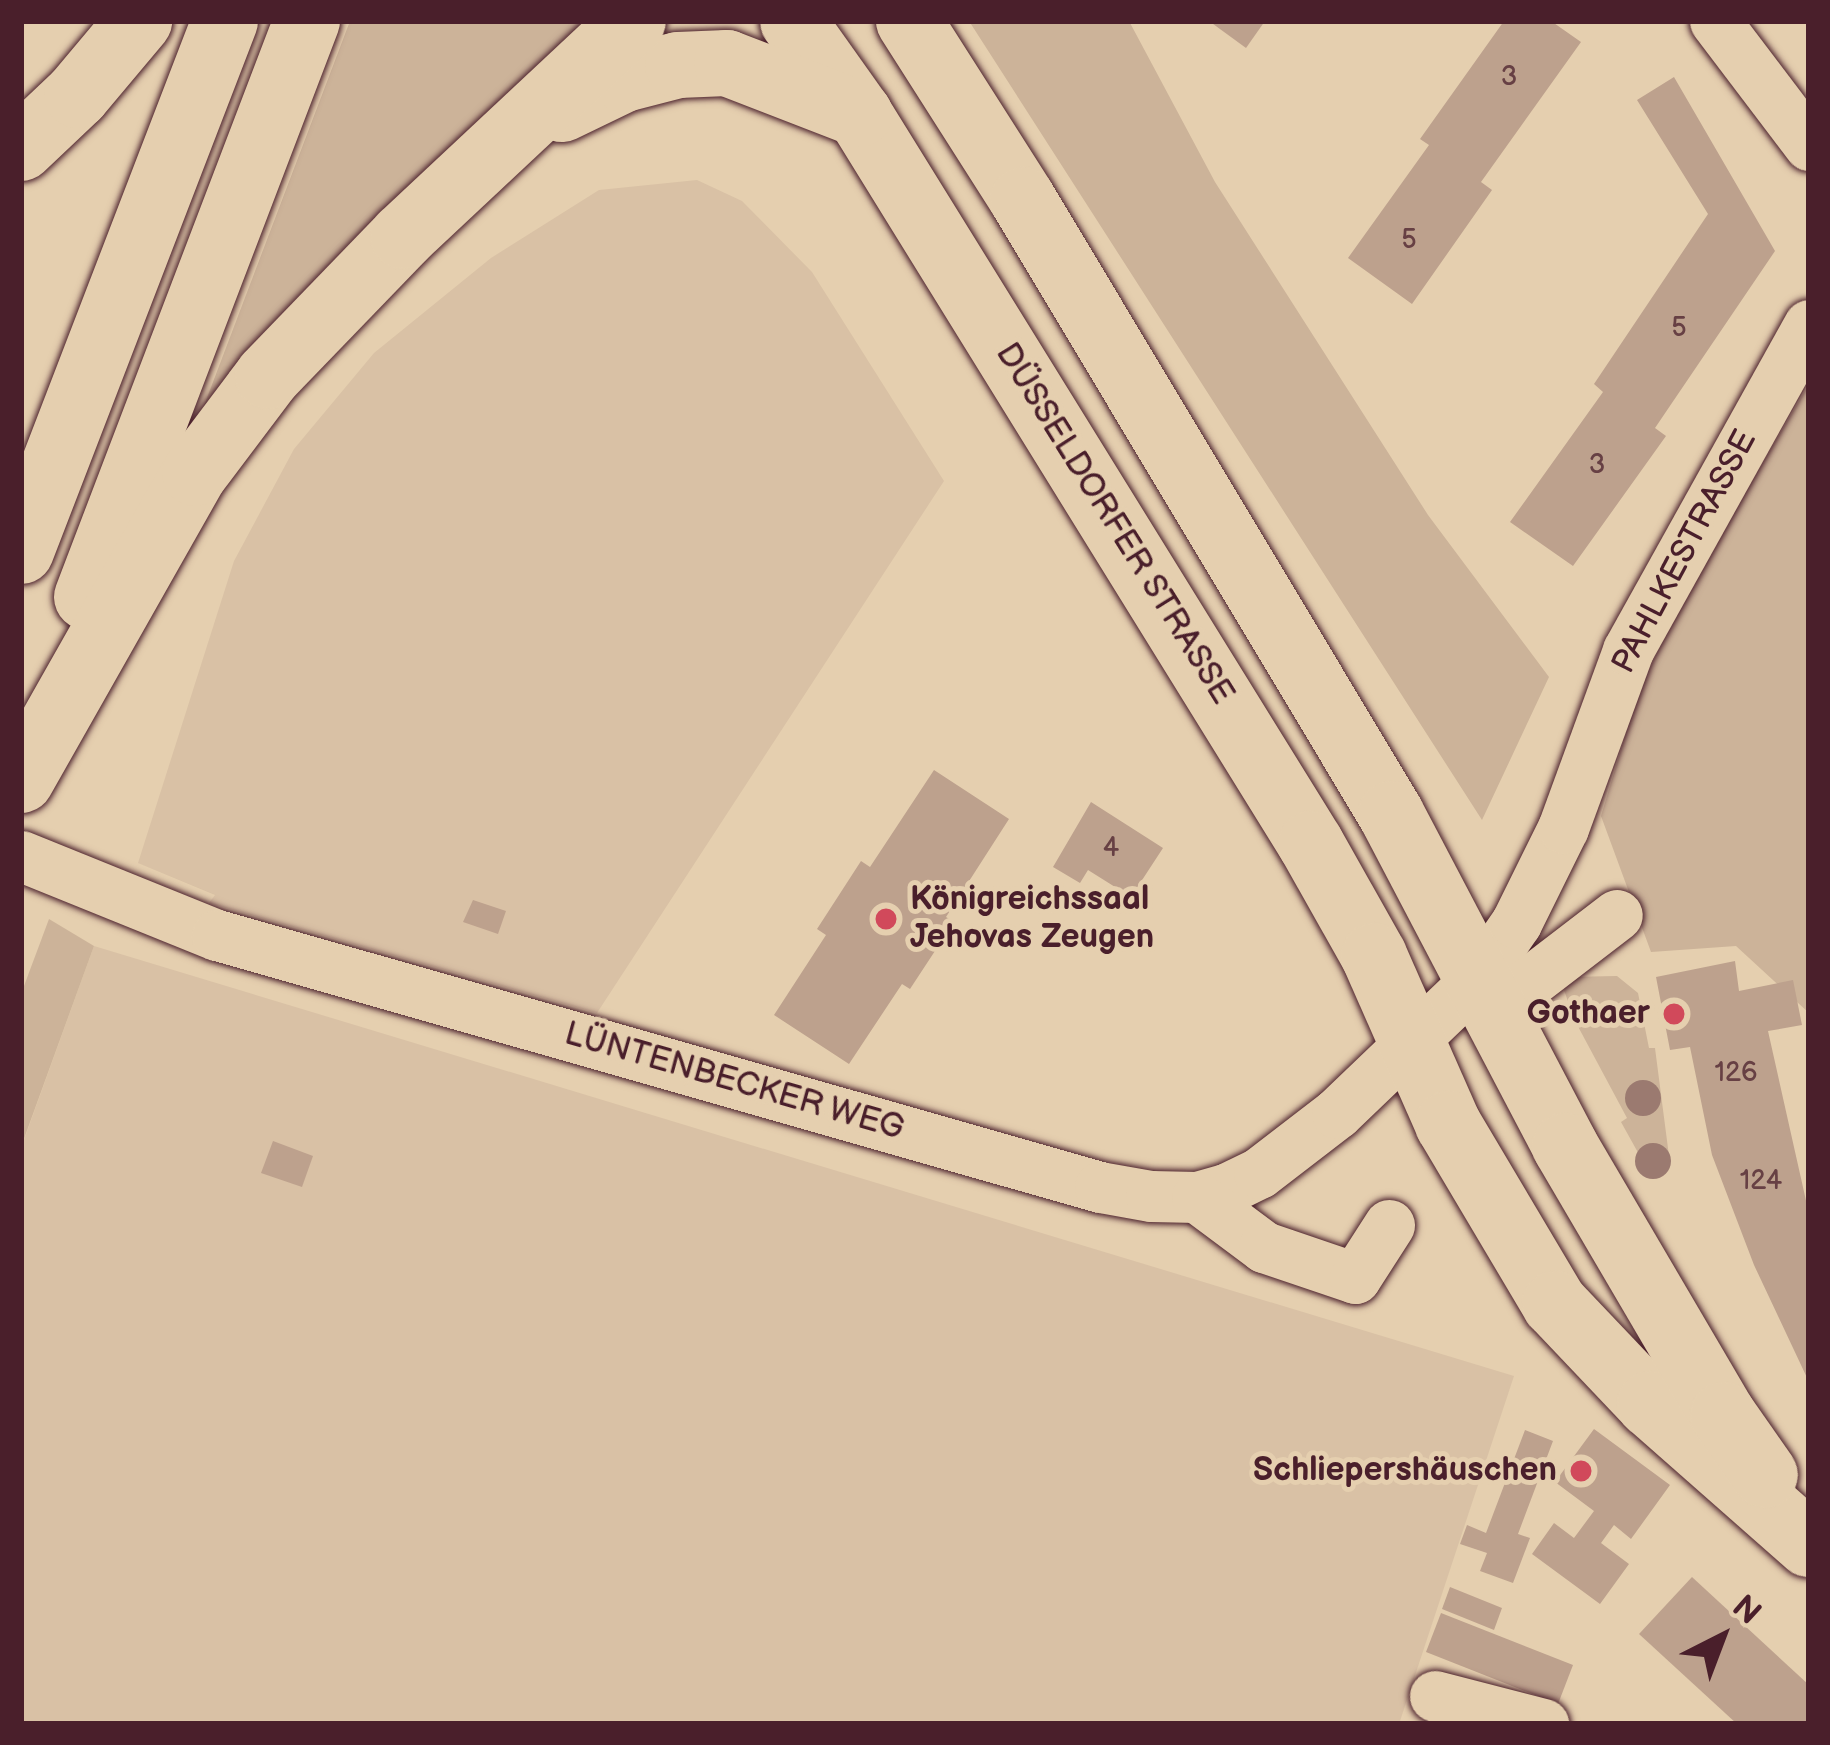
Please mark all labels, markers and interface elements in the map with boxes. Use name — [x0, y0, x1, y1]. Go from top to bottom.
house number: 3 — [1501, 62, 1517, 94]
house number: 5 — [1401, 225, 1417, 257]
house number: 5 — [1671, 313, 1687, 345]
street label: DÜSSELDORFER STRASSE — [986, 336, 1242, 712]
street label: PAHLKESTRASSE — [1604, 424, 1766, 680]
house number: 3 — [1589, 450, 1605, 482]
house number: 4 — [1103, 833, 1119, 865]
place label: Königreichssaal Jehovas Zeugen — [910, 880, 1154, 958]
marker: Königreichssaal Jehovas Zeugen — [873, 906, 899, 932]
place label: Gothaer — [1527, 994, 1650, 1034]
marker: Gothaer — [1661, 1001, 1687, 1027]
street label: LÜNTENBECKER WEG — [559, 1014, 909, 1150]
house number: 126 — [1715, 1058, 1757, 1090]
house number: 124 — [1740, 1166, 1782, 1198]
place label: Schliepershäuschen — [1253, 1451, 1557, 1491]
marker: Schliepershäuschen — [1568, 1458, 1594, 1484]
north arrow — [1662, 1577, 1782, 1697]
text: N — [1723, 1587, 1769, 1633]

